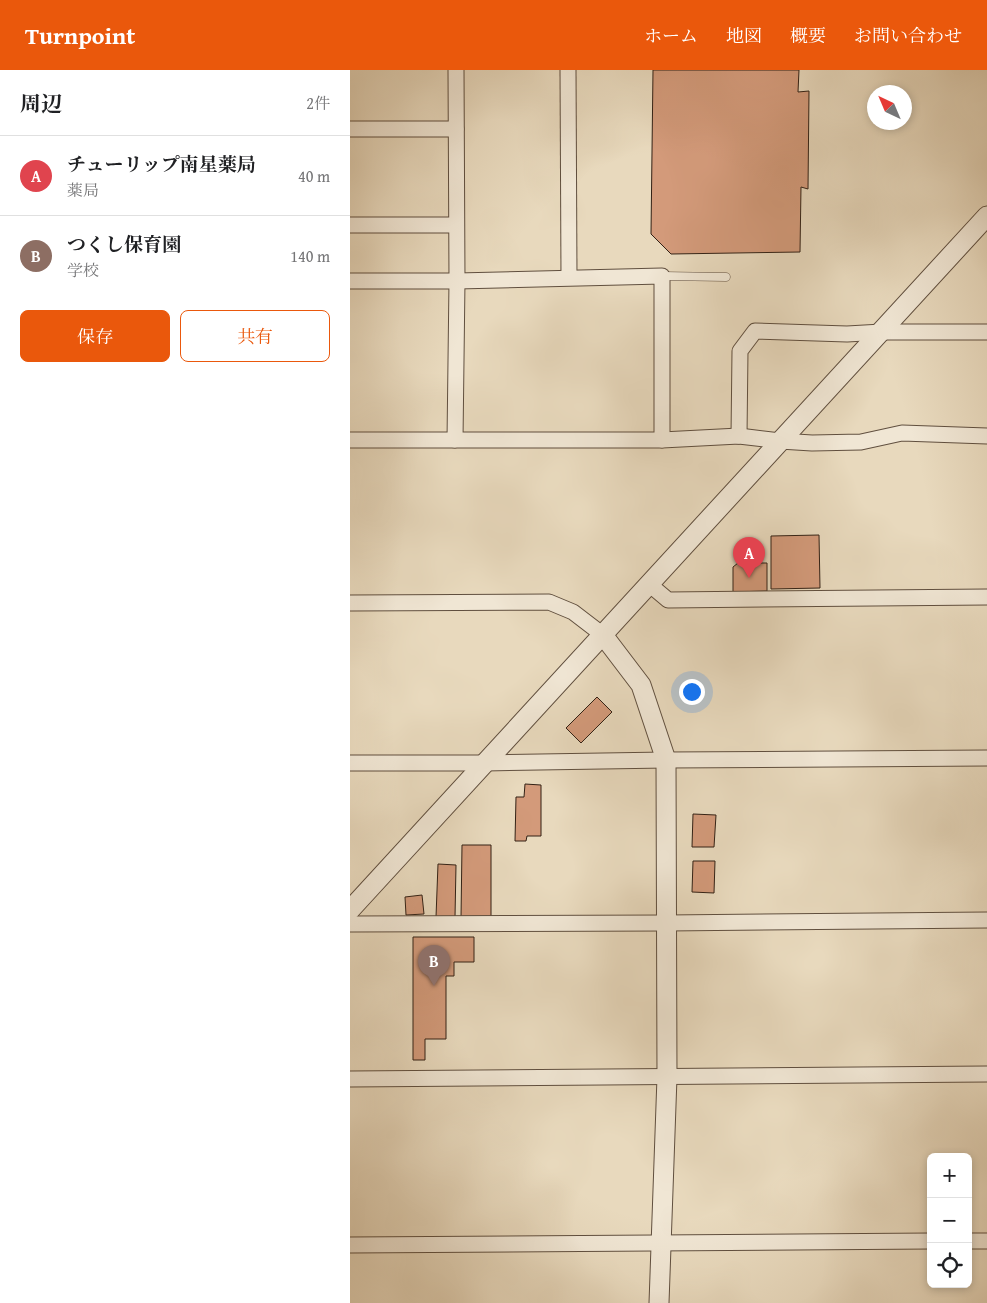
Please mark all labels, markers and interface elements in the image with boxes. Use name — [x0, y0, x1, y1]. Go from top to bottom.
text: Turnpoint — [25, 18, 135, 53]
text: ホーム — [644, 22, 698, 49]
text: 地図 — [726, 22, 762, 49]
text: 概要 — [790, 22, 826, 49]
text: お問い合わせ — [854, 22, 962, 49]
north arrow — [867, 85, 912, 130]
text: 周辺 — [20, 88, 62, 119]
text: 2件 — [306, 91, 330, 115]
text: チューリップ南星薬局 — [67, 150, 256, 178]
text: A — [31, 164, 41, 188]
text: 40 m — [298, 164, 330, 188]
text: 薬局 — [67, 178, 99, 202]
text: つくし保育園 — [67, 230, 181, 258]
text: B — [31, 244, 41, 268]
text: 140 m — [290, 244, 330, 268]
text: 学校 — [67, 258, 99, 282]
button: 保存 — [20, 310, 170, 362]
button: 共有 — [180, 310, 330, 362]
pin: A — [733, 537, 765, 578]
your location — [679, 679, 705, 705]
pin: B — [418, 945, 450, 986]
map controls — [927, 1153, 972, 1288]
button: + — [927, 1153, 972, 1198]
button: − — [927, 1198, 972, 1243]
button: locate — [927, 1243, 972, 1288]

